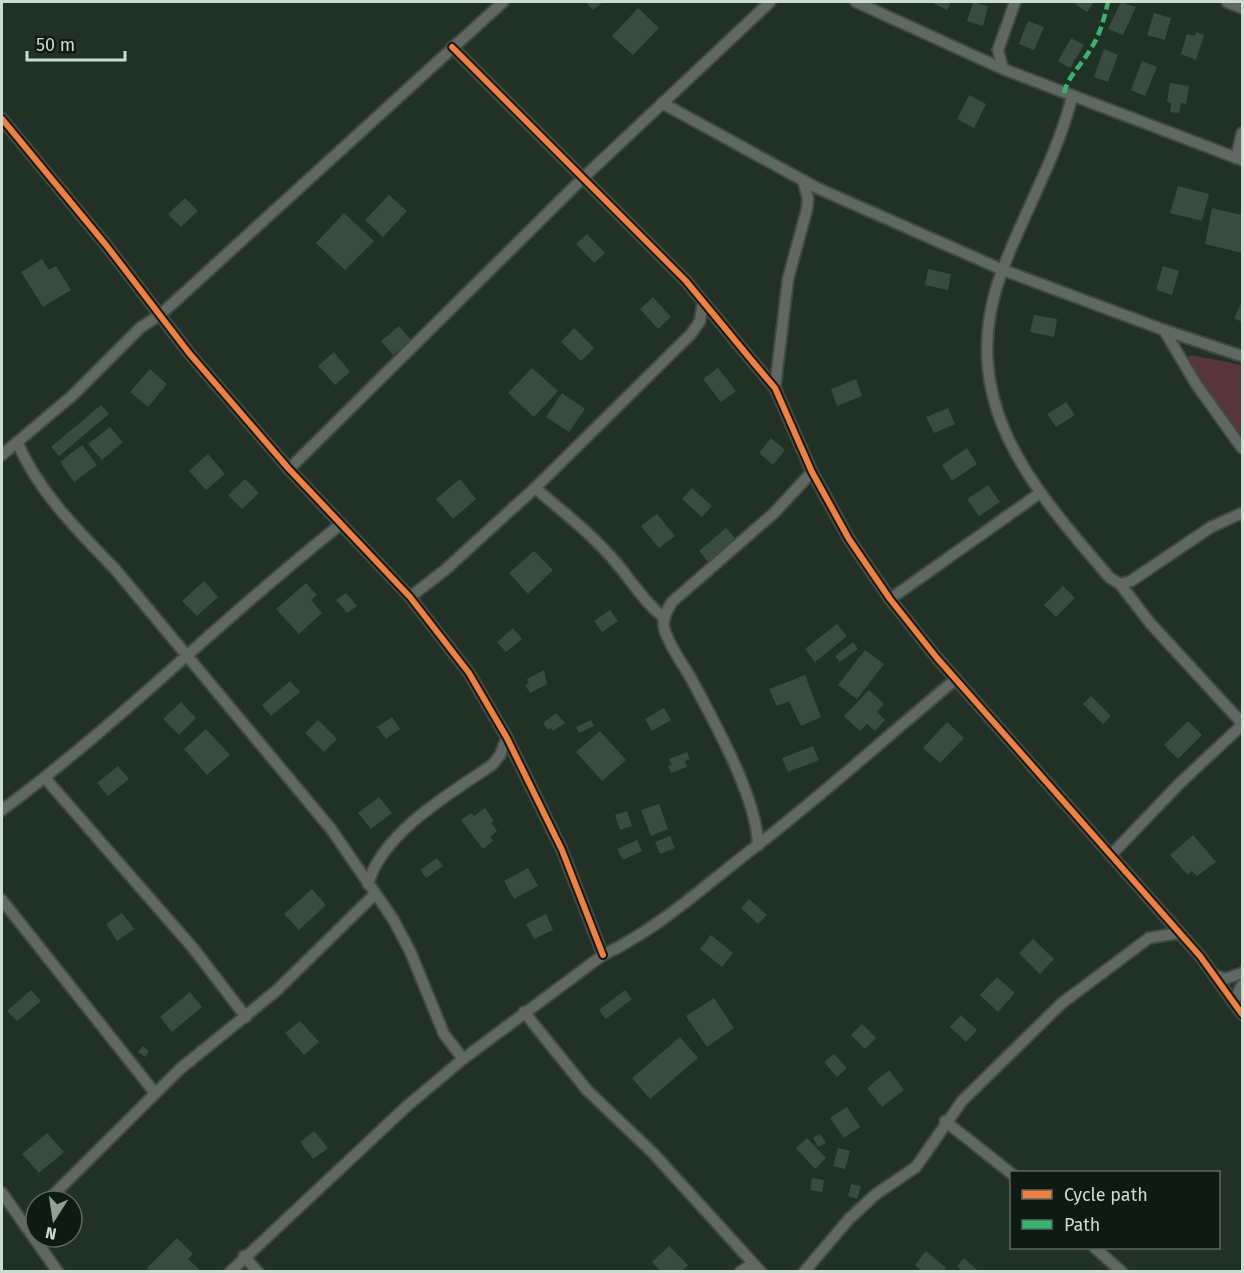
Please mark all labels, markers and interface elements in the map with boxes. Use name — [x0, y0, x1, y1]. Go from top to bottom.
scale bar — [27, 24, 124, 62]
text: 50 m — [36, 34, 75, 56]
legend — [1010, 1171, 1220, 1249]
text: Cycle path — [1064, 1184, 1148, 1206]
north arrow — [24, 1189, 84, 1249]
text: Path — [1064, 1214, 1100, 1236]
text: N — [44, 1223, 58, 1244]

